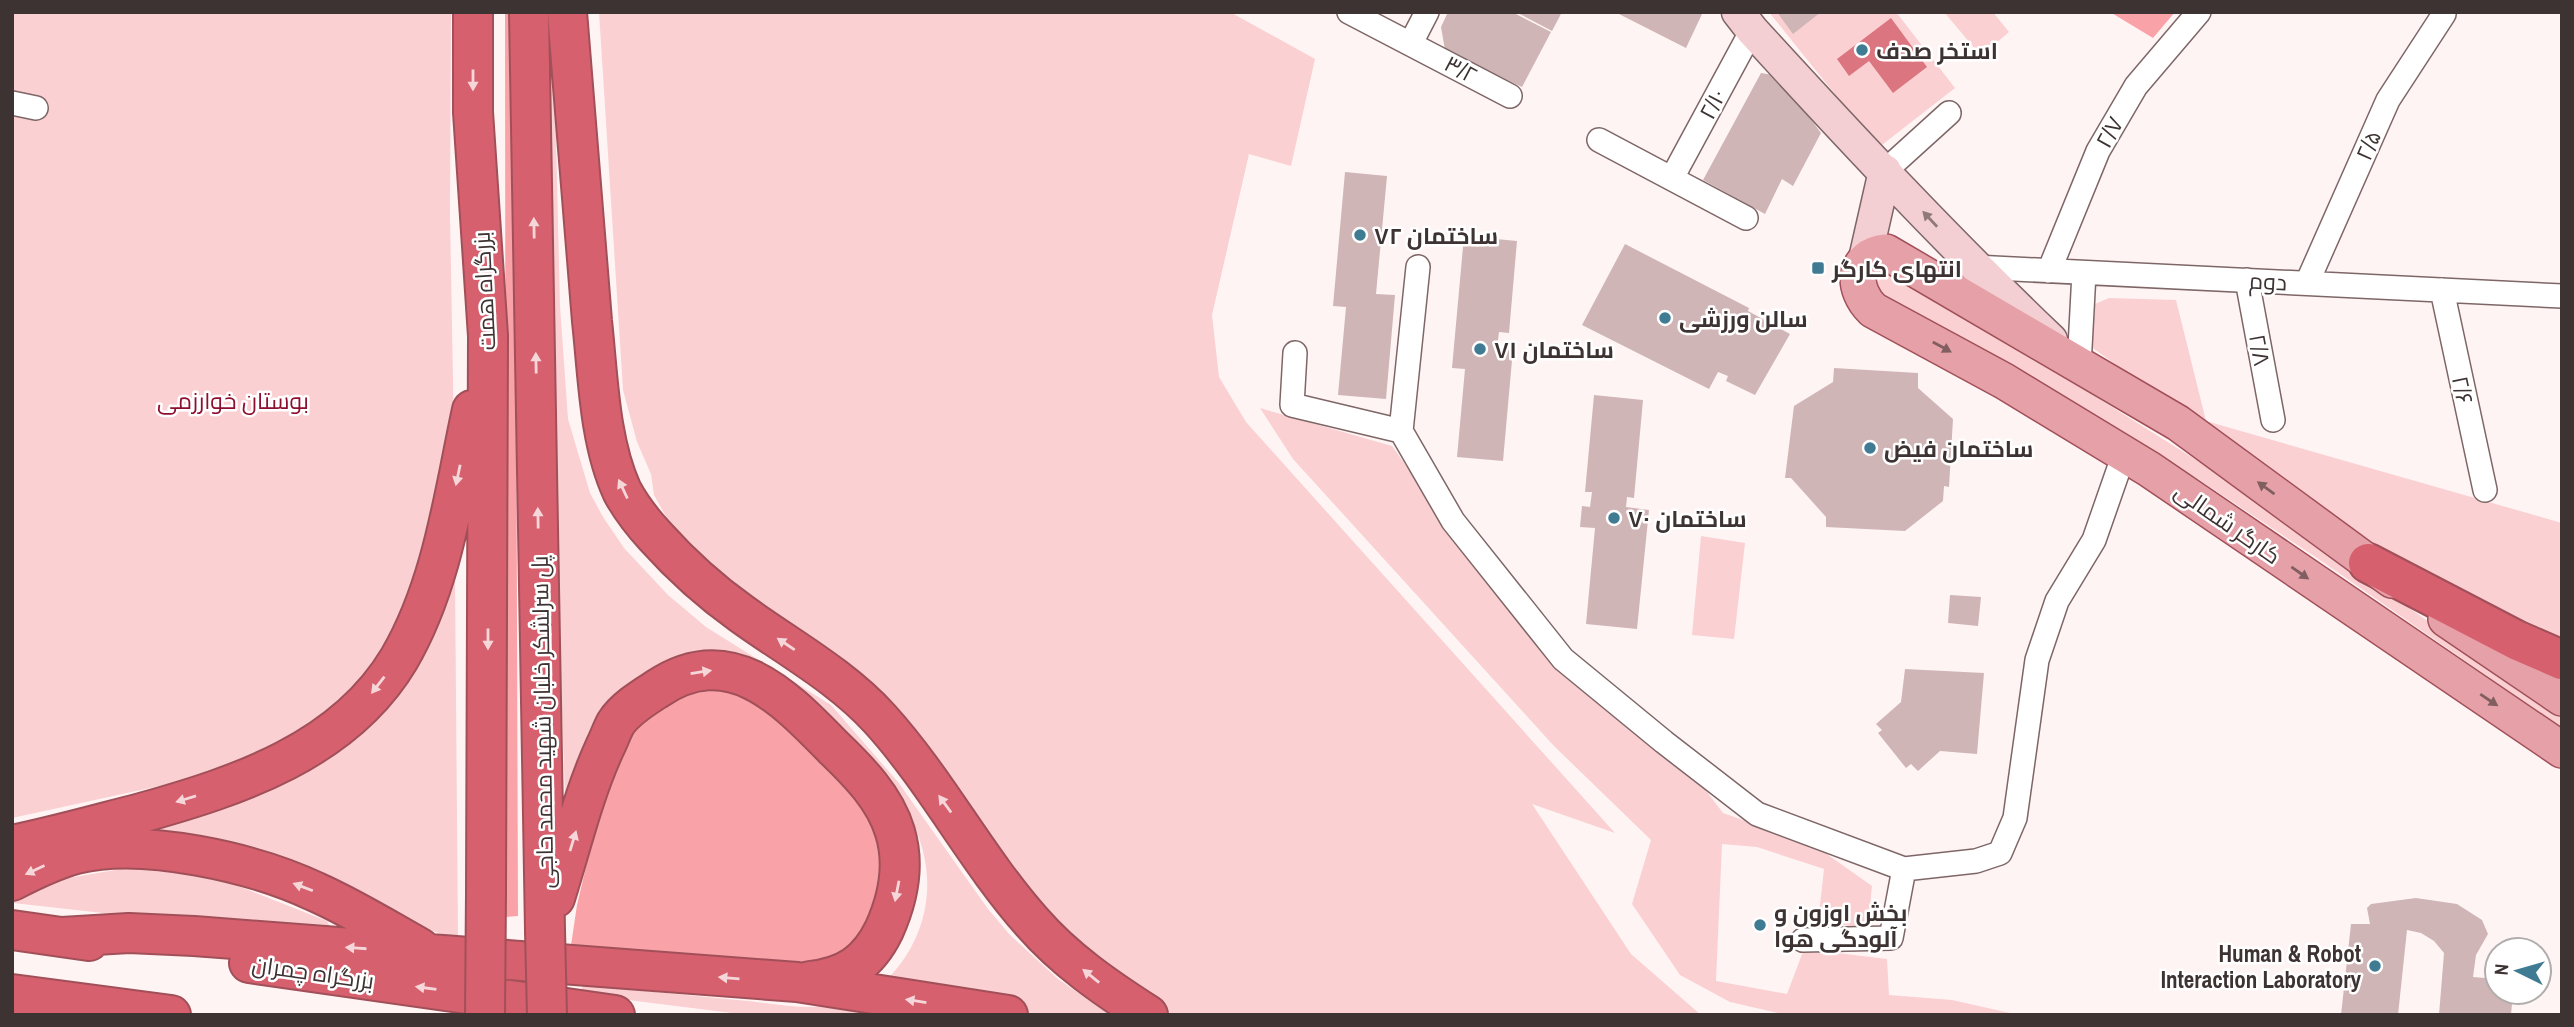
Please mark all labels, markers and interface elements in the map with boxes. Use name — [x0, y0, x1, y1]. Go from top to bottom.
place label: استخر صدف — [1876, 35, 1998, 66]
marker: استخر صدف — [1854, 42, 1870, 58]
street label: ۳/۲ — [1439, 48, 1483, 90]
one-way arrow — [467, 70, 479, 92]
street label: ۲/۱۰ — [1691, 83, 1733, 125]
street label: ۲/۷ — [2088, 111, 2130, 153]
street label: ۲/۵ — [2348, 125, 2388, 165]
one-way arrow — [1922, 211, 1938, 228]
one-way arrow — [528, 217, 540, 239]
place label: ساختمان ۷۲ — [1374, 220, 1498, 251]
marker: ساختمان ۷۲ — [1352, 227, 1368, 243]
street label: بزرگراه همت — [465, 231, 503, 351]
place label: انتهای کارگر — [1831, 253, 1962, 284]
marker: انتهای کارگر — [1810, 260, 1826, 276]
street label: دوم — [2248, 265, 2288, 298]
place label: سالن ورزشی — [1679, 303, 1808, 334]
marker: سالن ورزشی — [1657, 310, 1673, 326]
street label: ۲/۸ — [2242, 332, 2278, 368]
place label: ساختمان ۷۱ — [1494, 334, 1614, 365]
marker: ساختمان ۷۱ — [1472, 341, 1488, 357]
one-way arrow — [1933, 341, 1953, 353]
one-way arrow — [530, 352, 542, 374]
street label: ۲/۶ — [2445, 373, 2481, 407]
park label: بوستان خوارزمی — [157, 385, 309, 416]
place label: ساختمان فیض — [1884, 433, 2034, 464]
marker: ساختمان فیض — [1862, 440, 1878, 456]
one-way arrow — [453, 464, 464, 486]
street label: کارگر شمالی — [2169, 475, 2287, 571]
one-way arrow — [618, 479, 629, 499]
one-way arrow — [2257, 481, 2276, 495]
place label: ساختمان ۷۰ — [1628, 503, 1747, 534]
one-way arrow — [532, 507, 544, 529]
marker: ساختمان ۷۰ — [1606, 510, 1622, 526]
street label: پل سرلشکر خلبان شهید محمد حاجی — [524, 555, 560, 889]
one-way arrow — [2291, 566, 2309, 580]
one-way arrow — [482, 628, 494, 650]
one-way arrow — [777, 637, 795, 651]
one-way arrow — [690, 667, 712, 678]
one-way arrow — [372, 676, 386, 694]
one-way arrow — [2480, 693, 2498, 707]
one-way arrow — [176, 795, 197, 805]
one-way arrow — [938, 795, 952, 813]
one-way arrow — [568, 830, 578, 851]
one-way arrow — [24, 864, 45, 875]
one-way arrow — [891, 880, 902, 902]
one-way arrow — [292, 881, 313, 892]
place label: بخش اوزون و آلودگی هوا — [1774, 897, 1907, 954]
marker: بخش اوزون و آلودگی هوا — [1752, 917, 1768, 933]
north arrow — [2483, 936, 2553, 1006]
place label: Human & Robot Interaction Laboratory — [2161, 938, 2362, 995]
one-way arrow — [345, 942, 367, 953]
street label: بزرگراه چمران — [250, 948, 376, 996]
marker: Human & Robot Interaction Laboratory — [2367, 958, 2383, 974]
text: N — [2488, 963, 2515, 976]
one-way arrow — [1083, 969, 1101, 984]
one-way arrow — [718, 972, 740, 983]
one-way arrow — [414, 983, 436, 994]
one-way arrow — [905, 995, 927, 1006]

